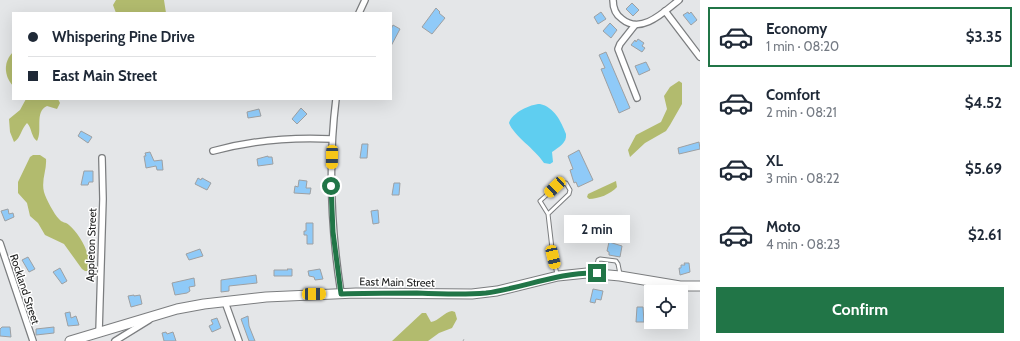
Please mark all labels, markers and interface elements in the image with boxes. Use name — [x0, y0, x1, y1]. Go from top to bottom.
icon: car — [718, 19, 754, 55]
text: Economy — [766, 20, 827, 38]
text: Whispering Pine Drive — [52, 28, 195, 46]
text: $3.35 — [966, 28, 1002, 46]
text: 1 min · 08:20 — [766, 38, 839, 54]
text: East Main Street — [52, 67, 157, 85]
icon: car — [718, 85, 754, 121]
text: Comfort — [766, 86, 820, 104]
text: $4.52 — [965, 94, 1002, 112]
text: 2 min · 08:21 — [766, 104, 837, 120]
car — [326, 145, 338, 169]
icon: car — [718, 151, 754, 187]
text: XL — [766, 152, 783, 170]
text: $5.69 — [965, 160, 1002, 178]
text: 3 min · 08:22 — [766, 170, 840, 186]
car — [542, 174, 568, 200]
route start — [322, 177, 340, 195]
street label: Appleton Street — [83, 208, 99, 282]
callout: 2 min — [564, 215, 630, 243]
icon: car — [718, 217, 754, 253]
text: Moto — [766, 218, 800, 236]
text: 2 min — [581, 221, 613, 237]
text: $2.61 — [968, 226, 1002, 244]
text: 4 min · 08:23 — [766, 236, 840, 252]
car — [544, 244, 562, 270]
street label: Rockland Street — [7, 252, 43, 326]
route end — [588, 264, 606, 282]
street label: East Main Street — [359, 274, 435, 290]
map controls — [644, 285, 688, 329]
button: locate — [644, 285, 688, 329]
button: Confirm — [716, 287, 1004, 333]
car — [302, 288, 326, 300]

